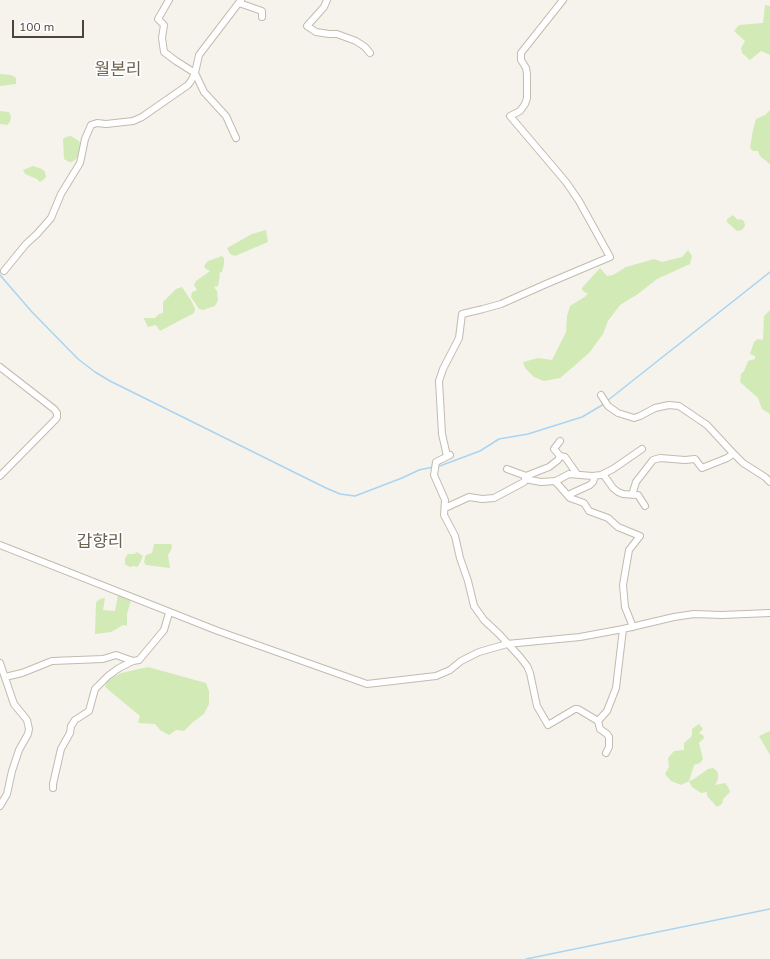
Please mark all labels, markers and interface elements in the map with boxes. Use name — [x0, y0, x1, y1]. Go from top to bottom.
scale bar — [14, 12, 86, 38]
text: 100 m — [19, 19, 54, 34]
district label: 월본리 — [95, 60, 141, 80]
district label: 갑향리 — [77, 532, 123, 552]

